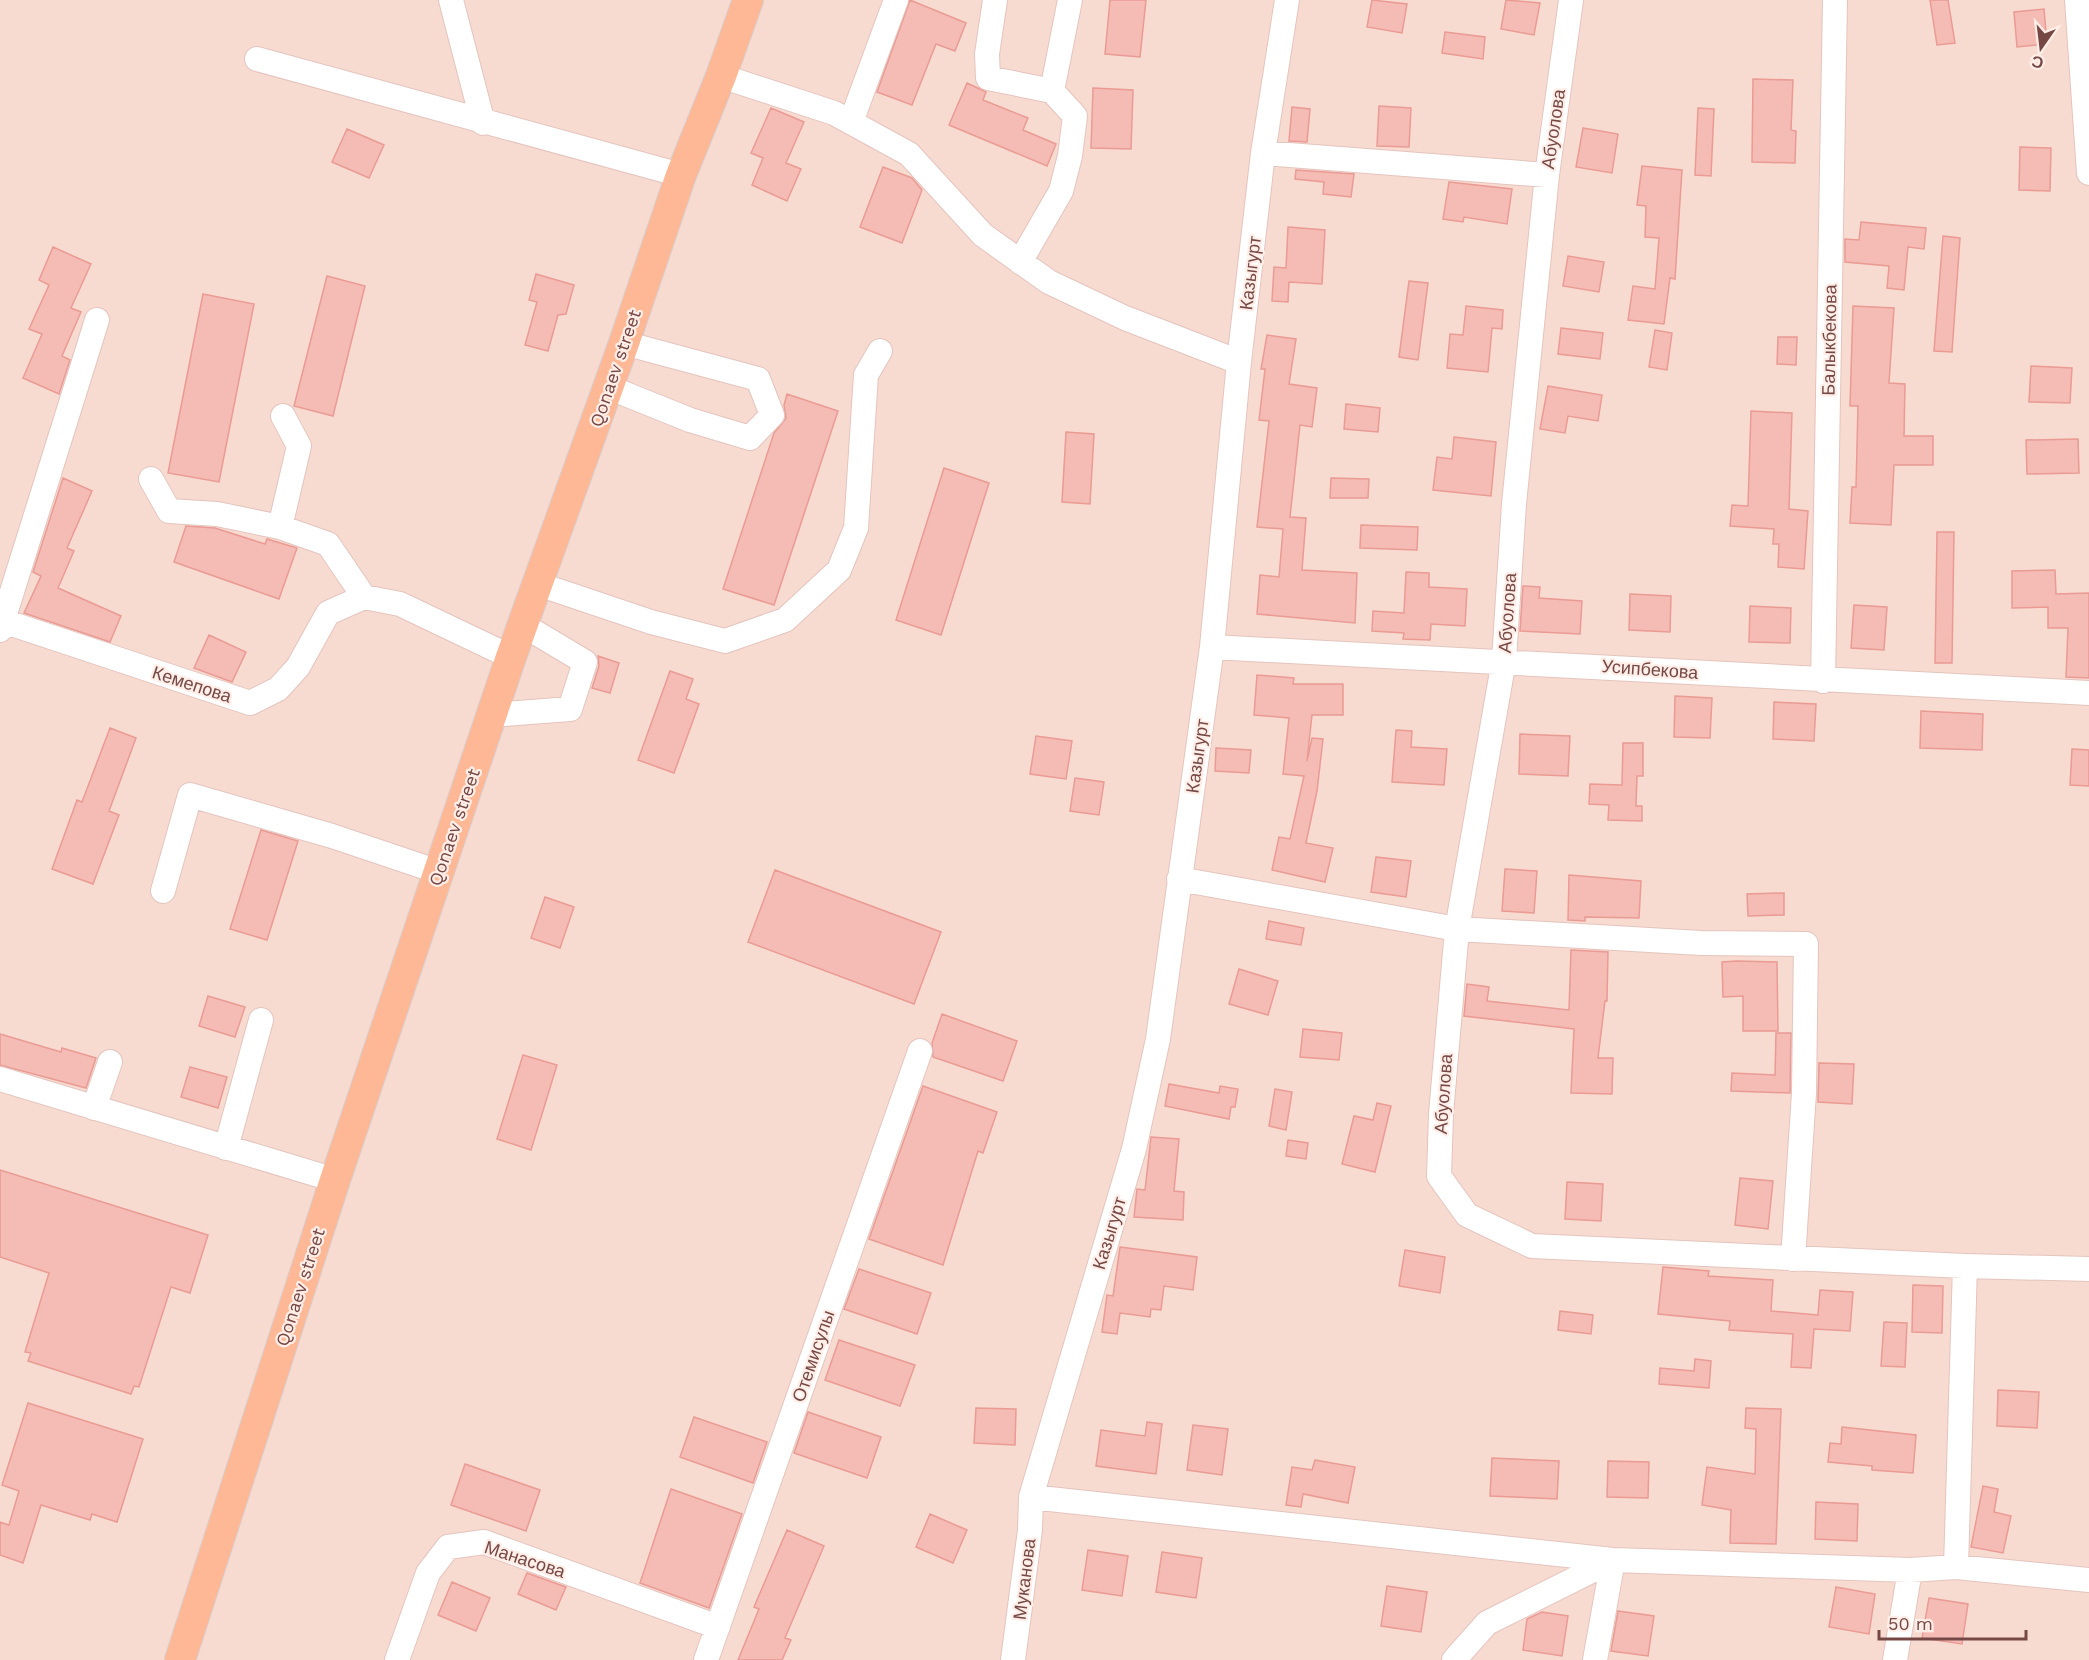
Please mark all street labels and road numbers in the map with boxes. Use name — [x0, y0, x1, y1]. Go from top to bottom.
street label: Абуолова — [1537, 87, 1569, 170]
street label: Казыгурт — [1235, 235, 1265, 311]
street label: Балыкбекова — [1818, 283, 1840, 396]
street label: Qonaev street — [585, 306, 645, 430]
street label: Абуолова — [1494, 571, 1520, 654]
street label: Усипбекова — [1601, 655, 1700, 683]
street label: Кемепова — [150, 661, 235, 707]
street label: Казыгурт — [1181, 718, 1213, 794]
street label: Qonaev street — [424, 765, 484, 889]
street label: Абуолова — [1430, 1052, 1456, 1135]
street label: Казыгурт — [1088, 1194, 1130, 1272]
street label: Qonaev street — [271, 1225, 329, 1349]
street label: Отемисулы — [788, 1307, 838, 1405]
street label: Манасова — [482, 1536, 569, 1582]
street label: Муканова — [1009, 1536, 1040, 1621]

